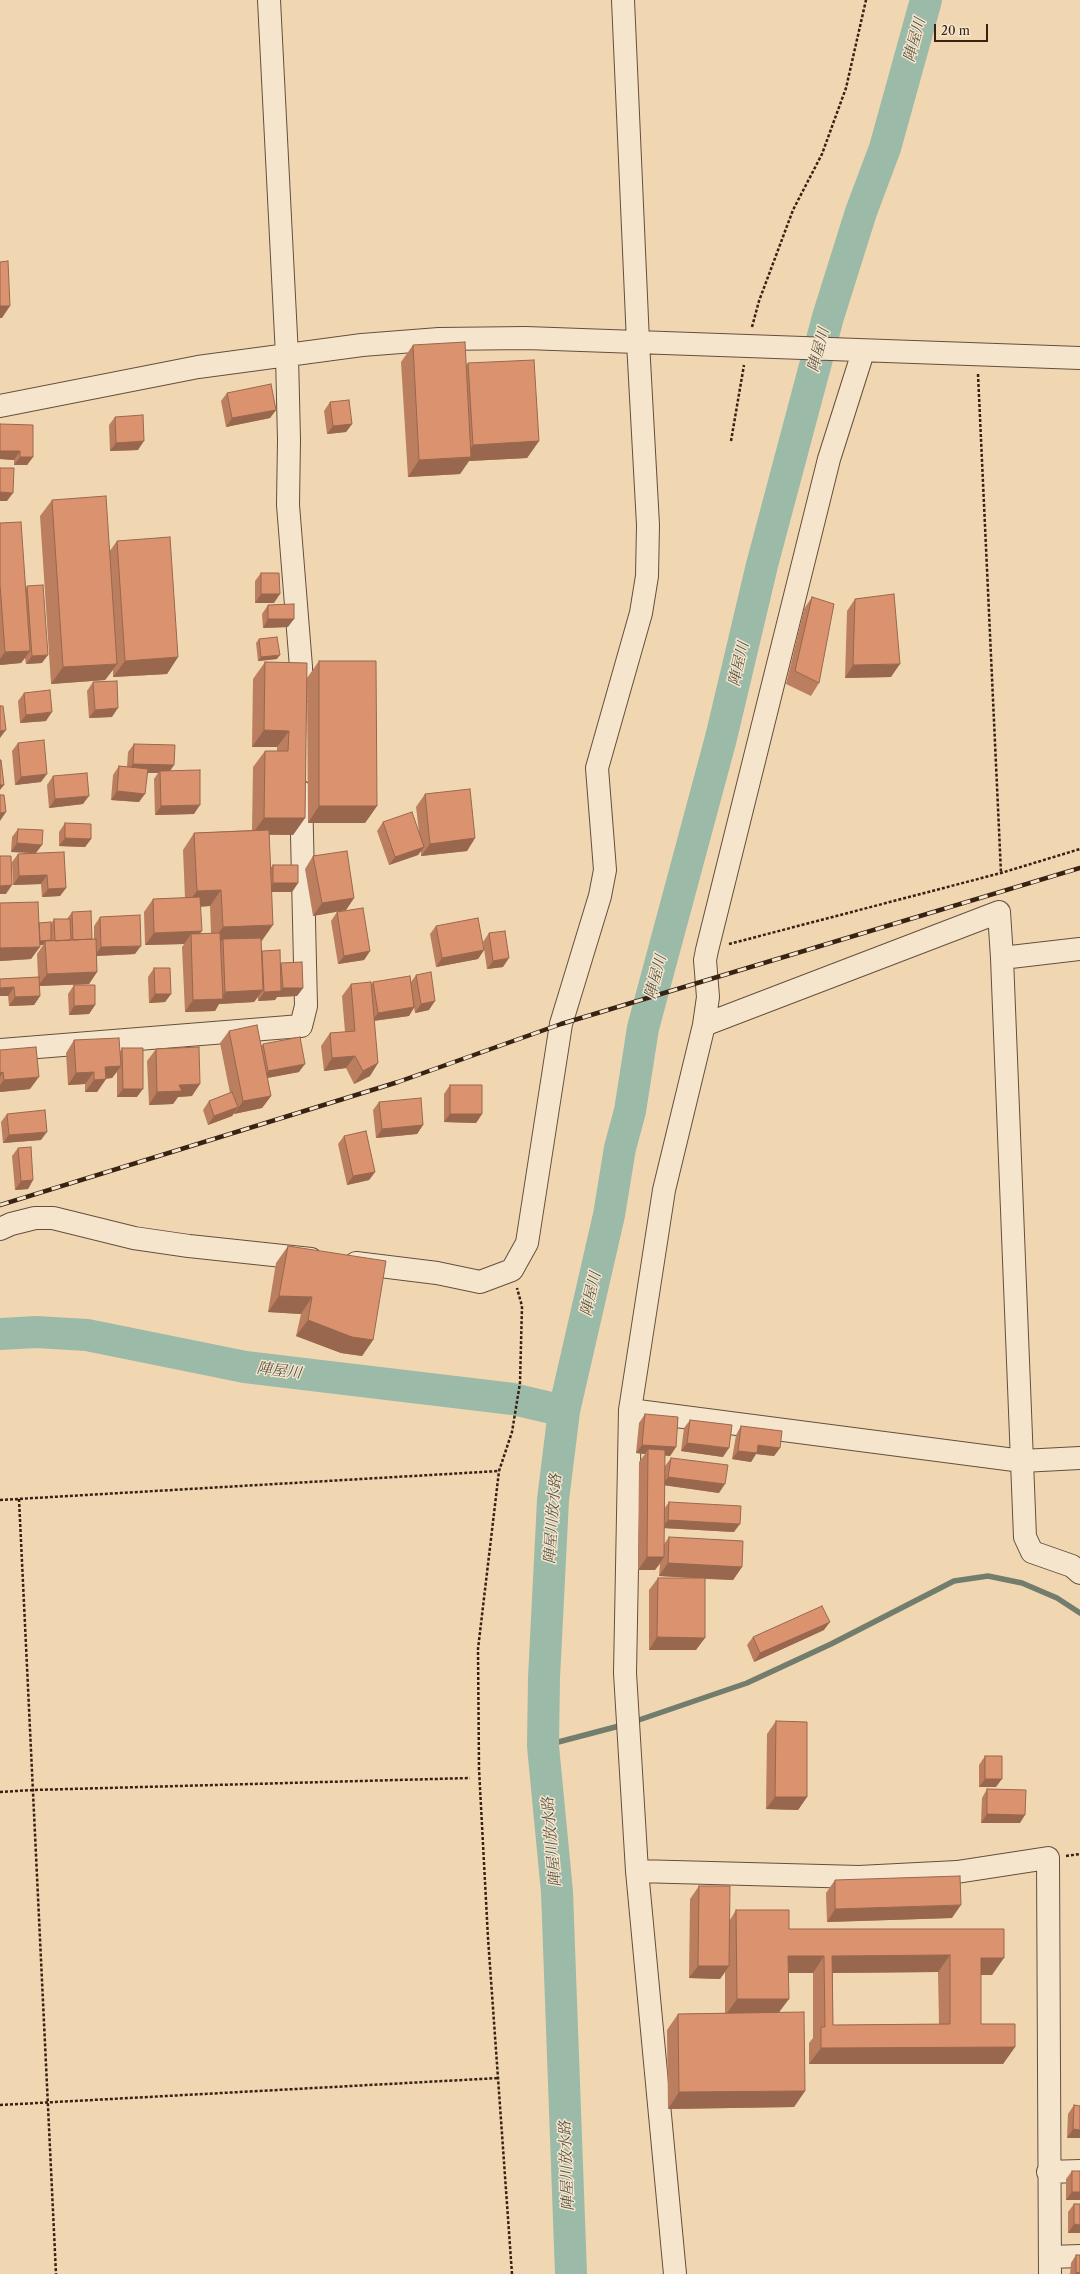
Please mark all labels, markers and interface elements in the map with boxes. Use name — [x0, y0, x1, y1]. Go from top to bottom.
water label: 陣屋川 — [900, 16, 930, 64]
scale bar — [936, 16, 990, 42]
text: 20 m — [941, 23, 970, 38]
water label: 陣屋川 — [804, 326, 834, 374]
water label: 陣屋川 — [725, 640, 753, 688]
water label: 陣屋川 — [641, 953, 671, 1001]
water label: 陣屋川 — [577, 1270, 605, 1318]
water label: 陣屋川 — [256, 1359, 302, 1383]
water label: 陣屋川放水路 — [541, 1473, 565, 1565]
water label: 陣屋川放水路 — [539, 1796, 565, 1888]
water label: 陣屋川放水路 — [556, 2121, 578, 2211]

